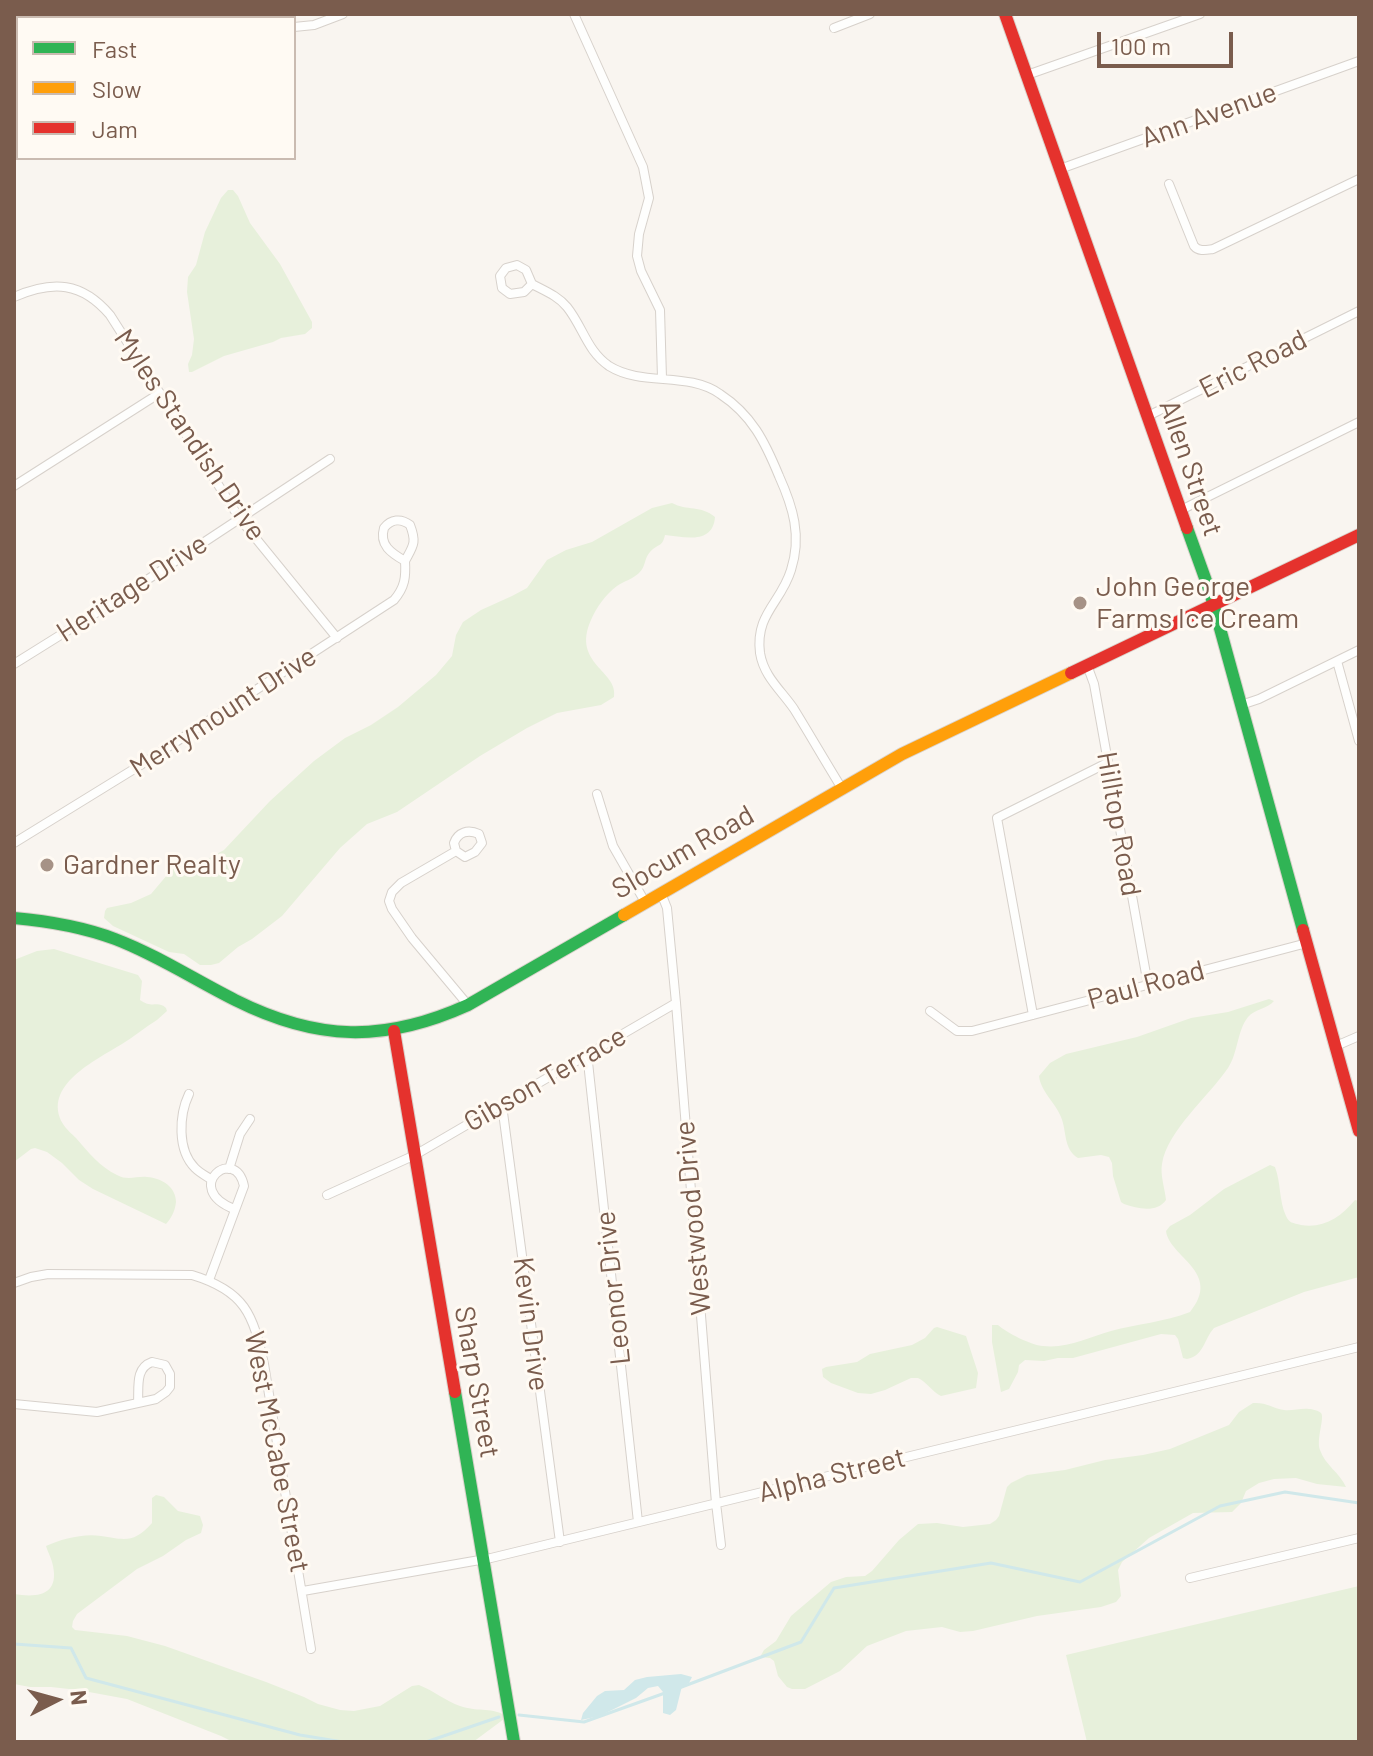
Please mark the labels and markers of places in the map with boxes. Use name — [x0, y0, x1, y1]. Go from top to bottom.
place label: John George Farms Ice Cream — [1096, 570, 1299, 636]
marker: John George Farms Ice Cream — [1071, 594, 1089, 612]
place label: Gardner Realty — [63, 848, 241, 882]
marker: Gardner Realty — [38, 856, 56, 874]

